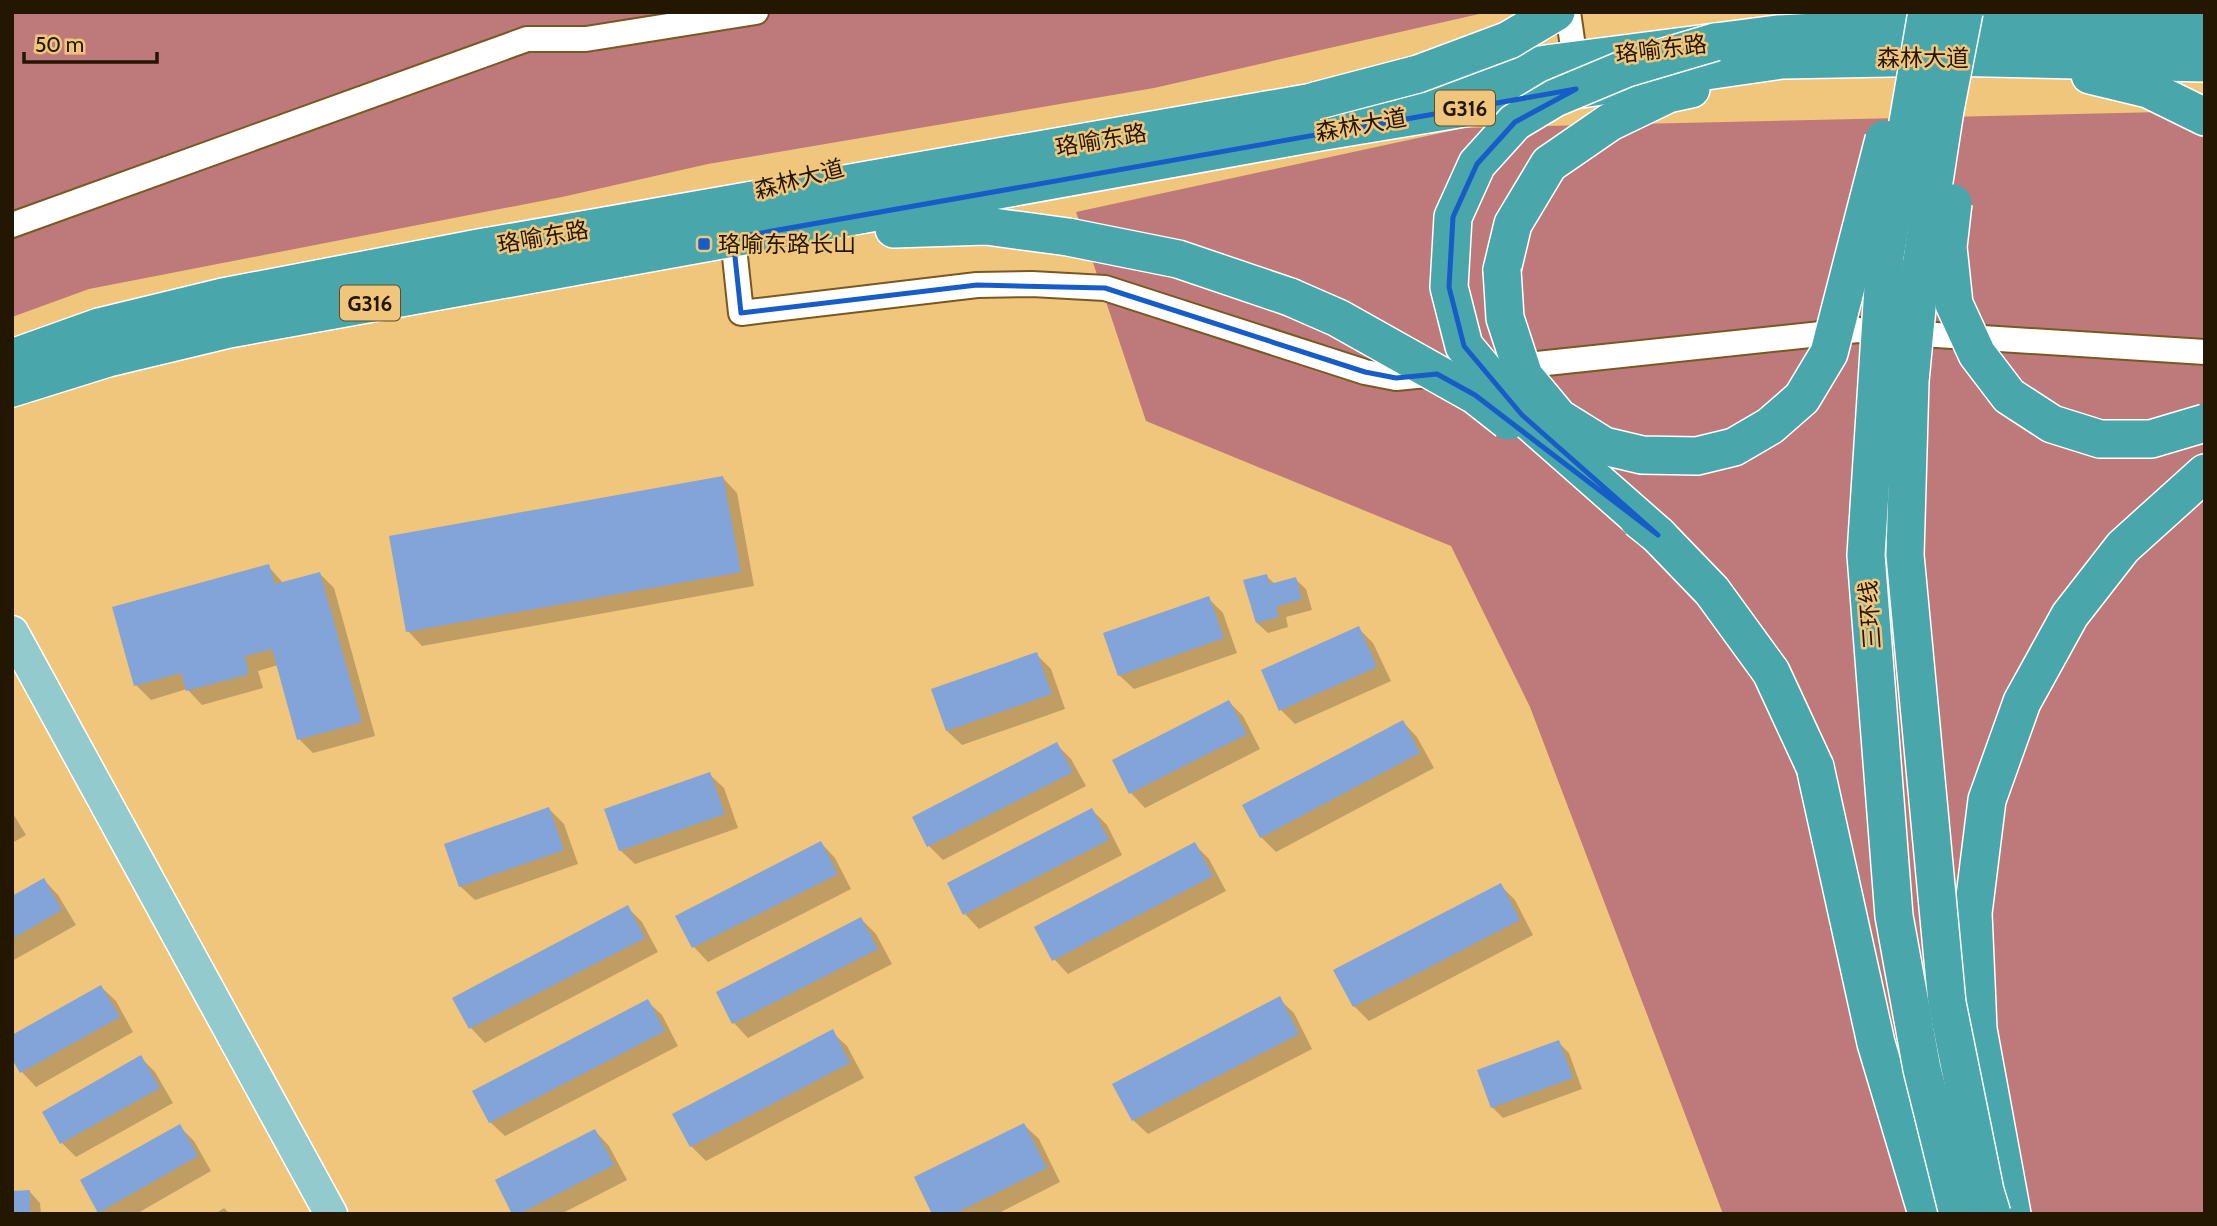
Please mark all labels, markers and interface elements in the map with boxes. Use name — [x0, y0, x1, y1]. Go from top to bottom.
scale bar — [24, 21, 158, 65]
street label: 珞喻东路 — [1614, 29, 1708, 69]
text: 50 m — [35, 32, 84, 57]
street label: 森林大道 — [1877, 44, 1969, 72]
road number: G316 — [1435, 90, 1495, 126]
street label: 森林大道 — [1313, 103, 1409, 147]
street label: 珞喻东路 — [1053, 118, 1149, 162]
street label: 森林大道 — [751, 154, 847, 204]
street label: 珞喻东路 — [495, 215, 591, 259]
place label: 珞喻东路长山 — [718, 230, 856, 258]
marker: 珞喻东路长山 — [696, 236, 712, 252]
road number: G316 — [340, 286, 400, 320]
street label: 三环线 — [1854, 580, 1886, 650]

